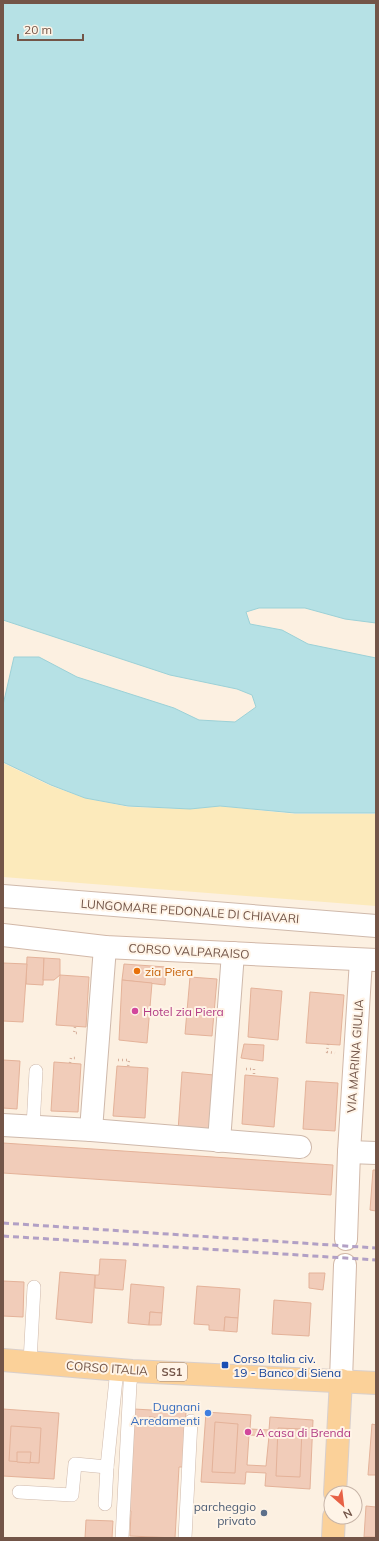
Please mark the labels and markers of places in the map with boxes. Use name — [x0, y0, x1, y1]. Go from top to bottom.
place label: zia Piera — [145, 964, 193, 979]
marker: zia Piera — [132, 966, 142, 976]
place label: Hotel zia Piera — [143, 1004, 224, 1019]
marker: Hotel zia Piera — [130, 1006, 140, 1016]
place label: Corso Italia civ. 19 - Banco di Siena — [233, 1351, 341, 1380]
marker: Corso Italia civ. 19 - Banco di Siena — [220, 1360, 230, 1370]
place label: Dugnani Arredamenti — [130, 1399, 200, 1428]
marker: Dugnani Arredamenti — [203, 1408, 213, 1418]
place label: A casa di Brenda — [256, 1425, 351, 1440]
marker: A casa di Brenda — [243, 1427, 253, 1437]
place label: parcheggio privato — [194, 1499, 256, 1528]
marker: parcheggio privato — [259, 1508, 269, 1518]

